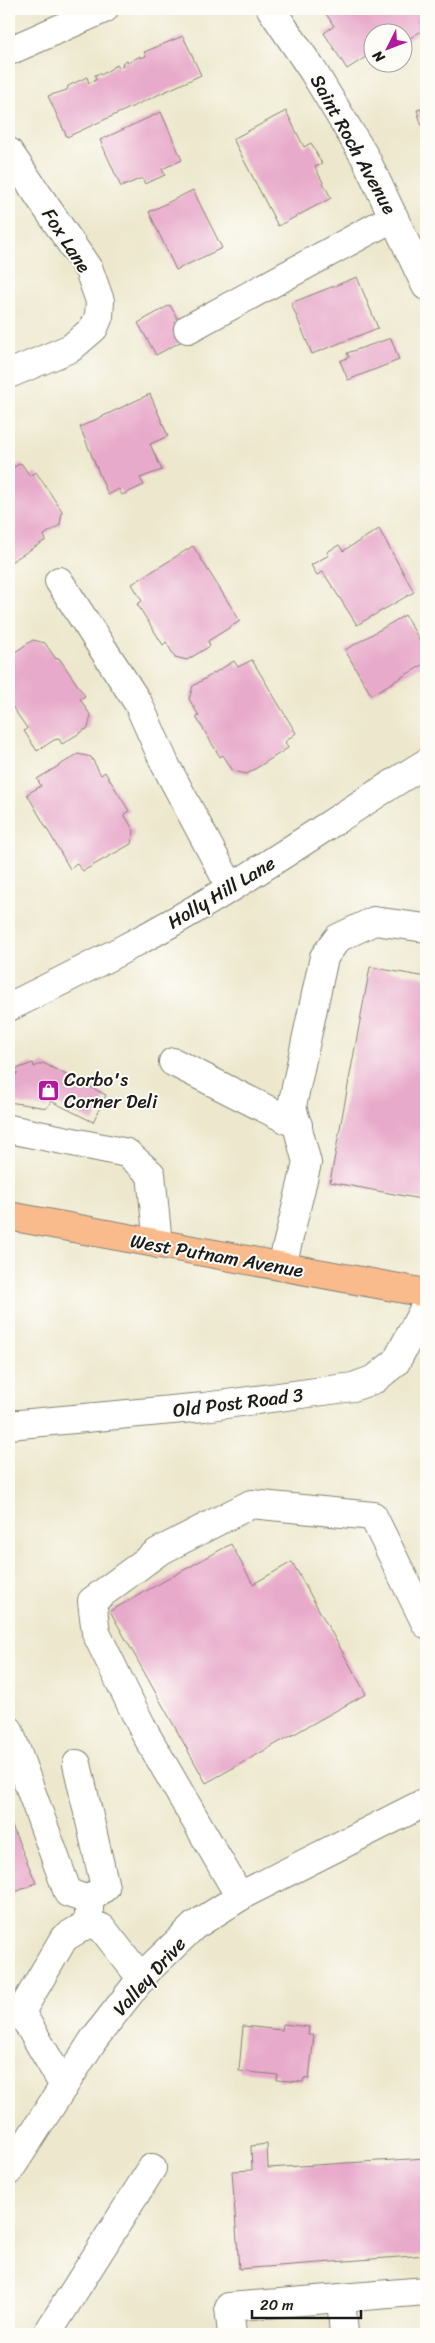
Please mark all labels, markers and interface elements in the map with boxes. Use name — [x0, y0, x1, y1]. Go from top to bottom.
north arrow — [362, 22, 412, 72]
text: N — [366, 44, 392, 69]
street label: Saint Roch Avenue — [301, 68, 406, 221]
street label: Fox Lane — [33, 201, 100, 280]
street label: Holly Hill Lane — [161, 847, 282, 938]
place label: Corbo's Corner Deli — [64, 1063, 158, 1118]
shop icon: Corbo's Corner Deli — [36, 1078, 60, 1102]
street label: West Putnam Avenue — [128, 1224, 306, 1287]
street label: Old Post Road 3 — [171, 1378, 306, 1427]
street label: Valley Drive — [104, 1929, 194, 2024]
scale bar — [252, 2288, 361, 2320]
text: 20 m — [260, 2292, 294, 2318]

